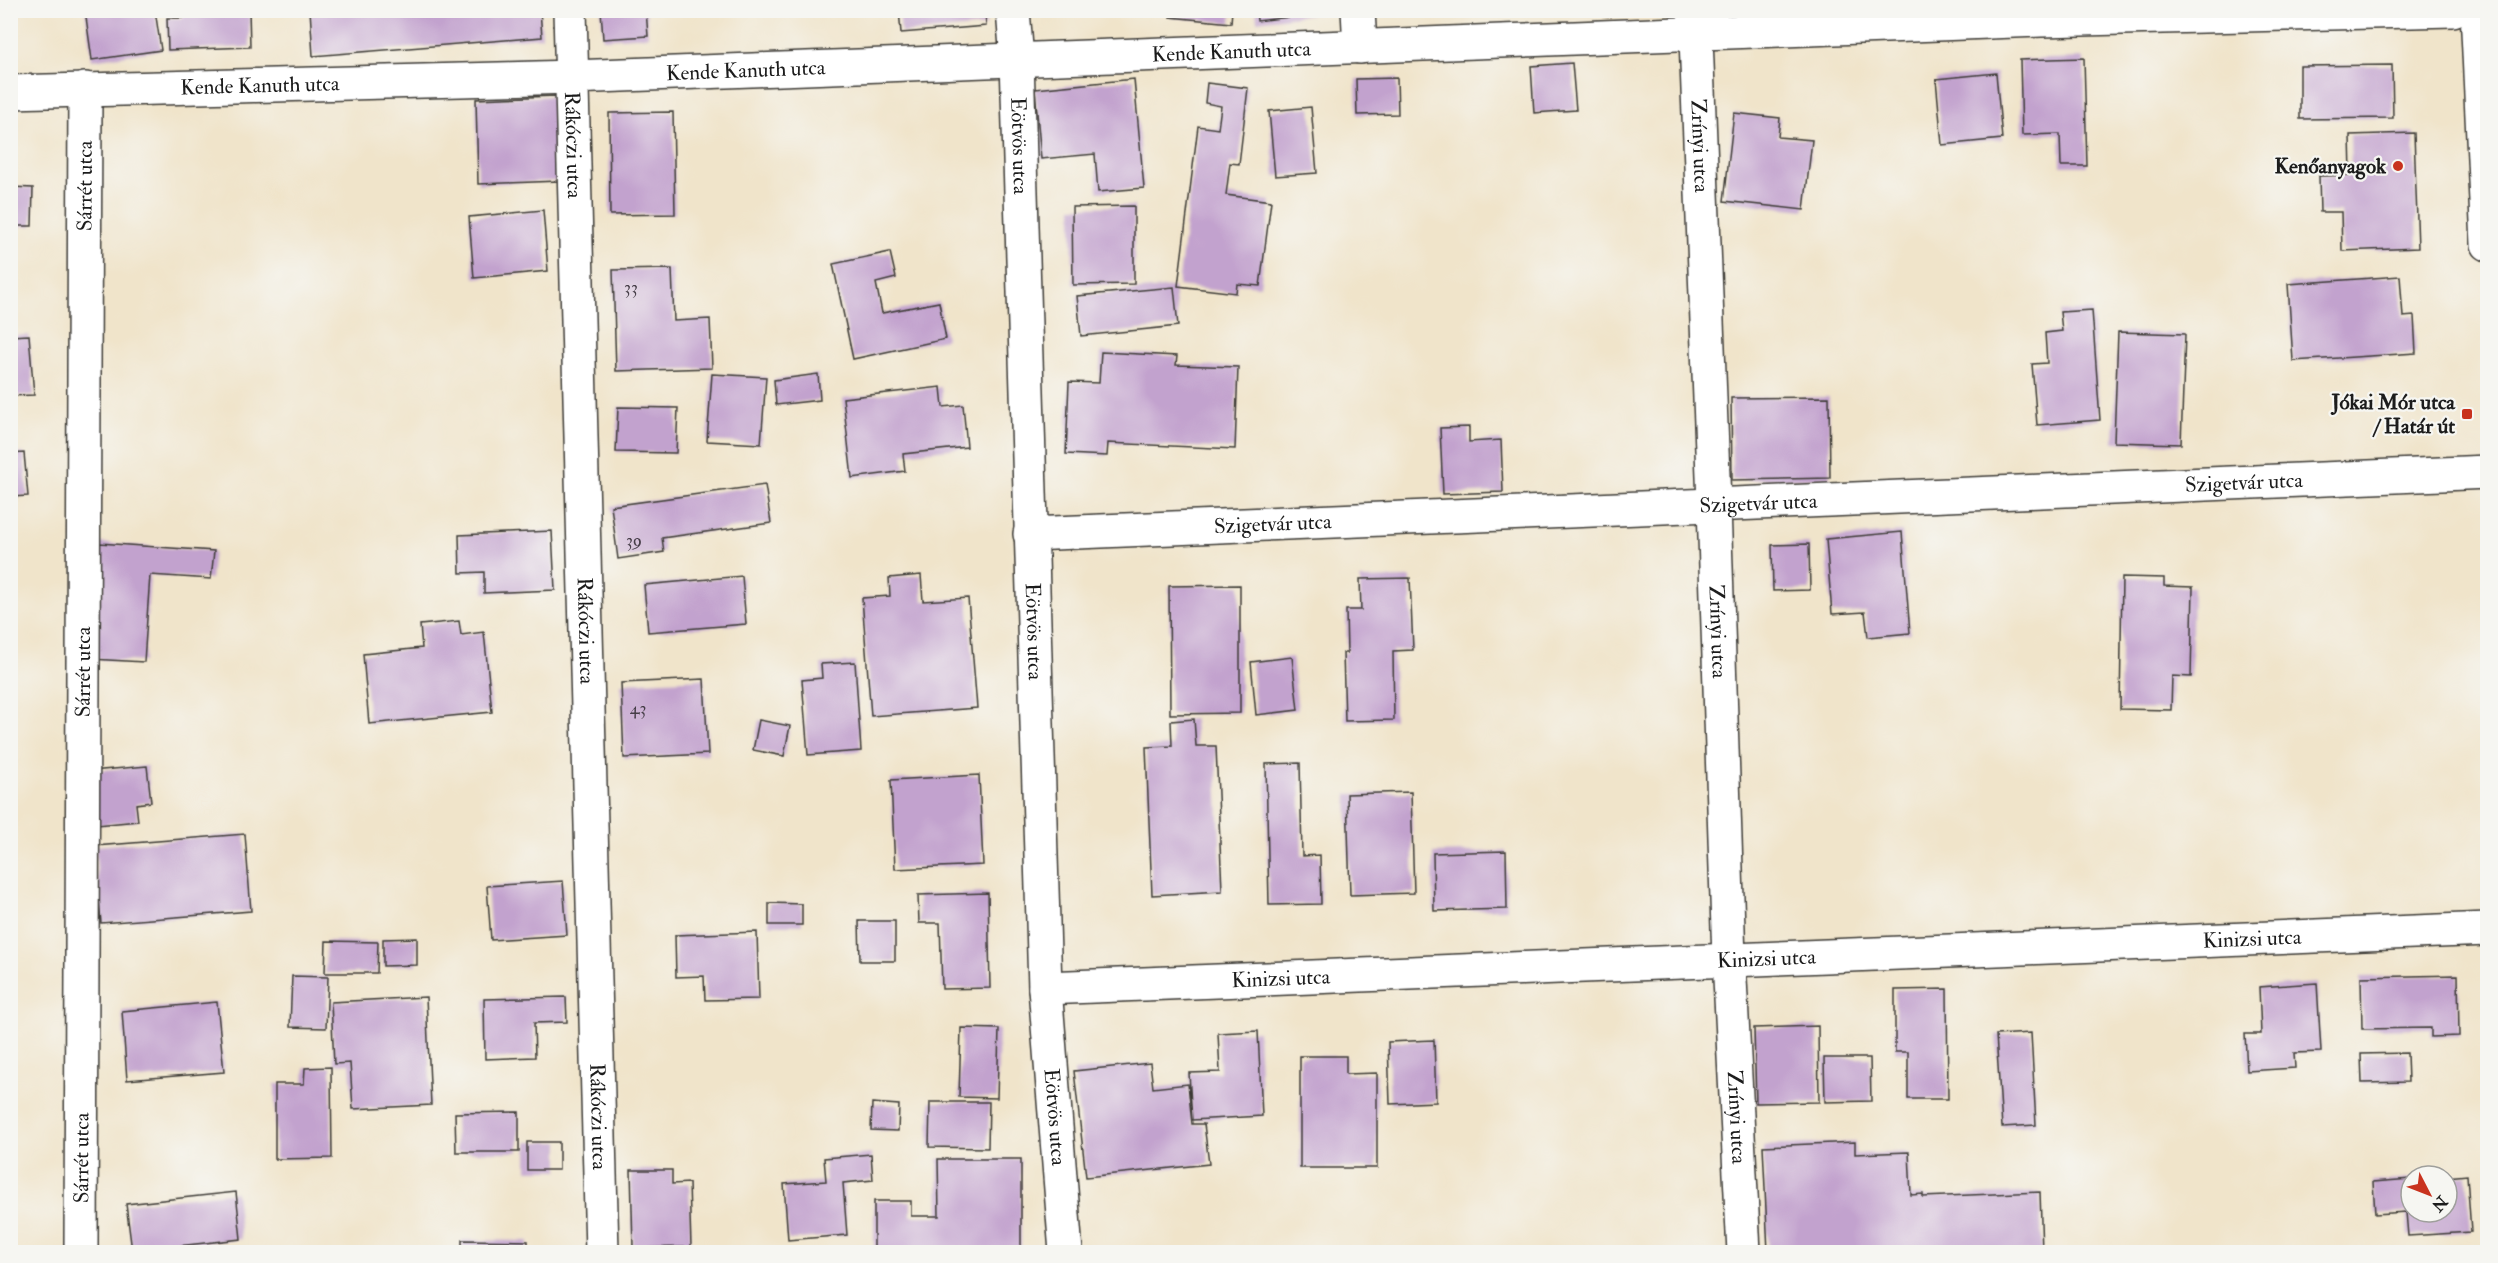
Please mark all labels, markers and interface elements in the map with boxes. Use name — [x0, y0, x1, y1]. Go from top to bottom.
street label: Kende Kanuth utca — [1151, 35, 1312, 68]
street label: Kende Kanuth utca — [666, 54, 826, 87]
street label: Kende Kanuth utca — [180, 70, 340, 101]
street label: Rákóczi utca — [558, 91, 588, 199]
street label: Eötvös utca — [1004, 97, 1034, 195]
street label: Zrínyi utca — [1684, 99, 1715, 194]
street label: Sárrét utca — [72, 140, 99, 231]
place label: Kenőanyagok — [2274, 153, 2387, 180]
marker: Kenőanyagok — [2391, 159, 2405, 173]
house number: 33 — [624, 276, 638, 299]
place label: Jókai Mór utca / Határ út — [2330, 389, 2456, 440]
marker: Jókai Mór utca / Határ út — [2460, 407, 2474, 421]
street label: Szigetvár utca — [2184, 467, 2304, 499]
street label: Szigetvár utca — [1699, 488, 1818, 520]
street label: Szigetvár utca — [1213, 508, 1333, 540]
house number: 39 — [626, 529, 642, 552]
street label: Rákóczi utca — [571, 577, 600, 685]
street label: Eötvös utca — [1019, 583, 1049, 681]
street label: Zrínyi utca — [1703, 584, 1733, 679]
street label: Sárrét utca — [70, 626, 97, 717]
house number: 43 — [630, 697, 646, 720]
street label: Kinizsi utca — [2202, 924, 2302, 955]
street label: Kinizsi utca — [1717, 943, 1817, 975]
street label: Kinizsi utca — [1231, 963, 1331, 994]
street label: Rákóczi utca — [583, 1063, 613, 1171]
street label: Eötvös utca — [1037, 1067, 1072, 1167]
street label: Zrínyi utca — [1721, 1070, 1752, 1165]
street label: Sárrét utca — [68, 1112, 95, 1203]
north arrow — [2399, 1164, 2459, 1224]
text: N — [2427, 1191, 2452, 1216]

